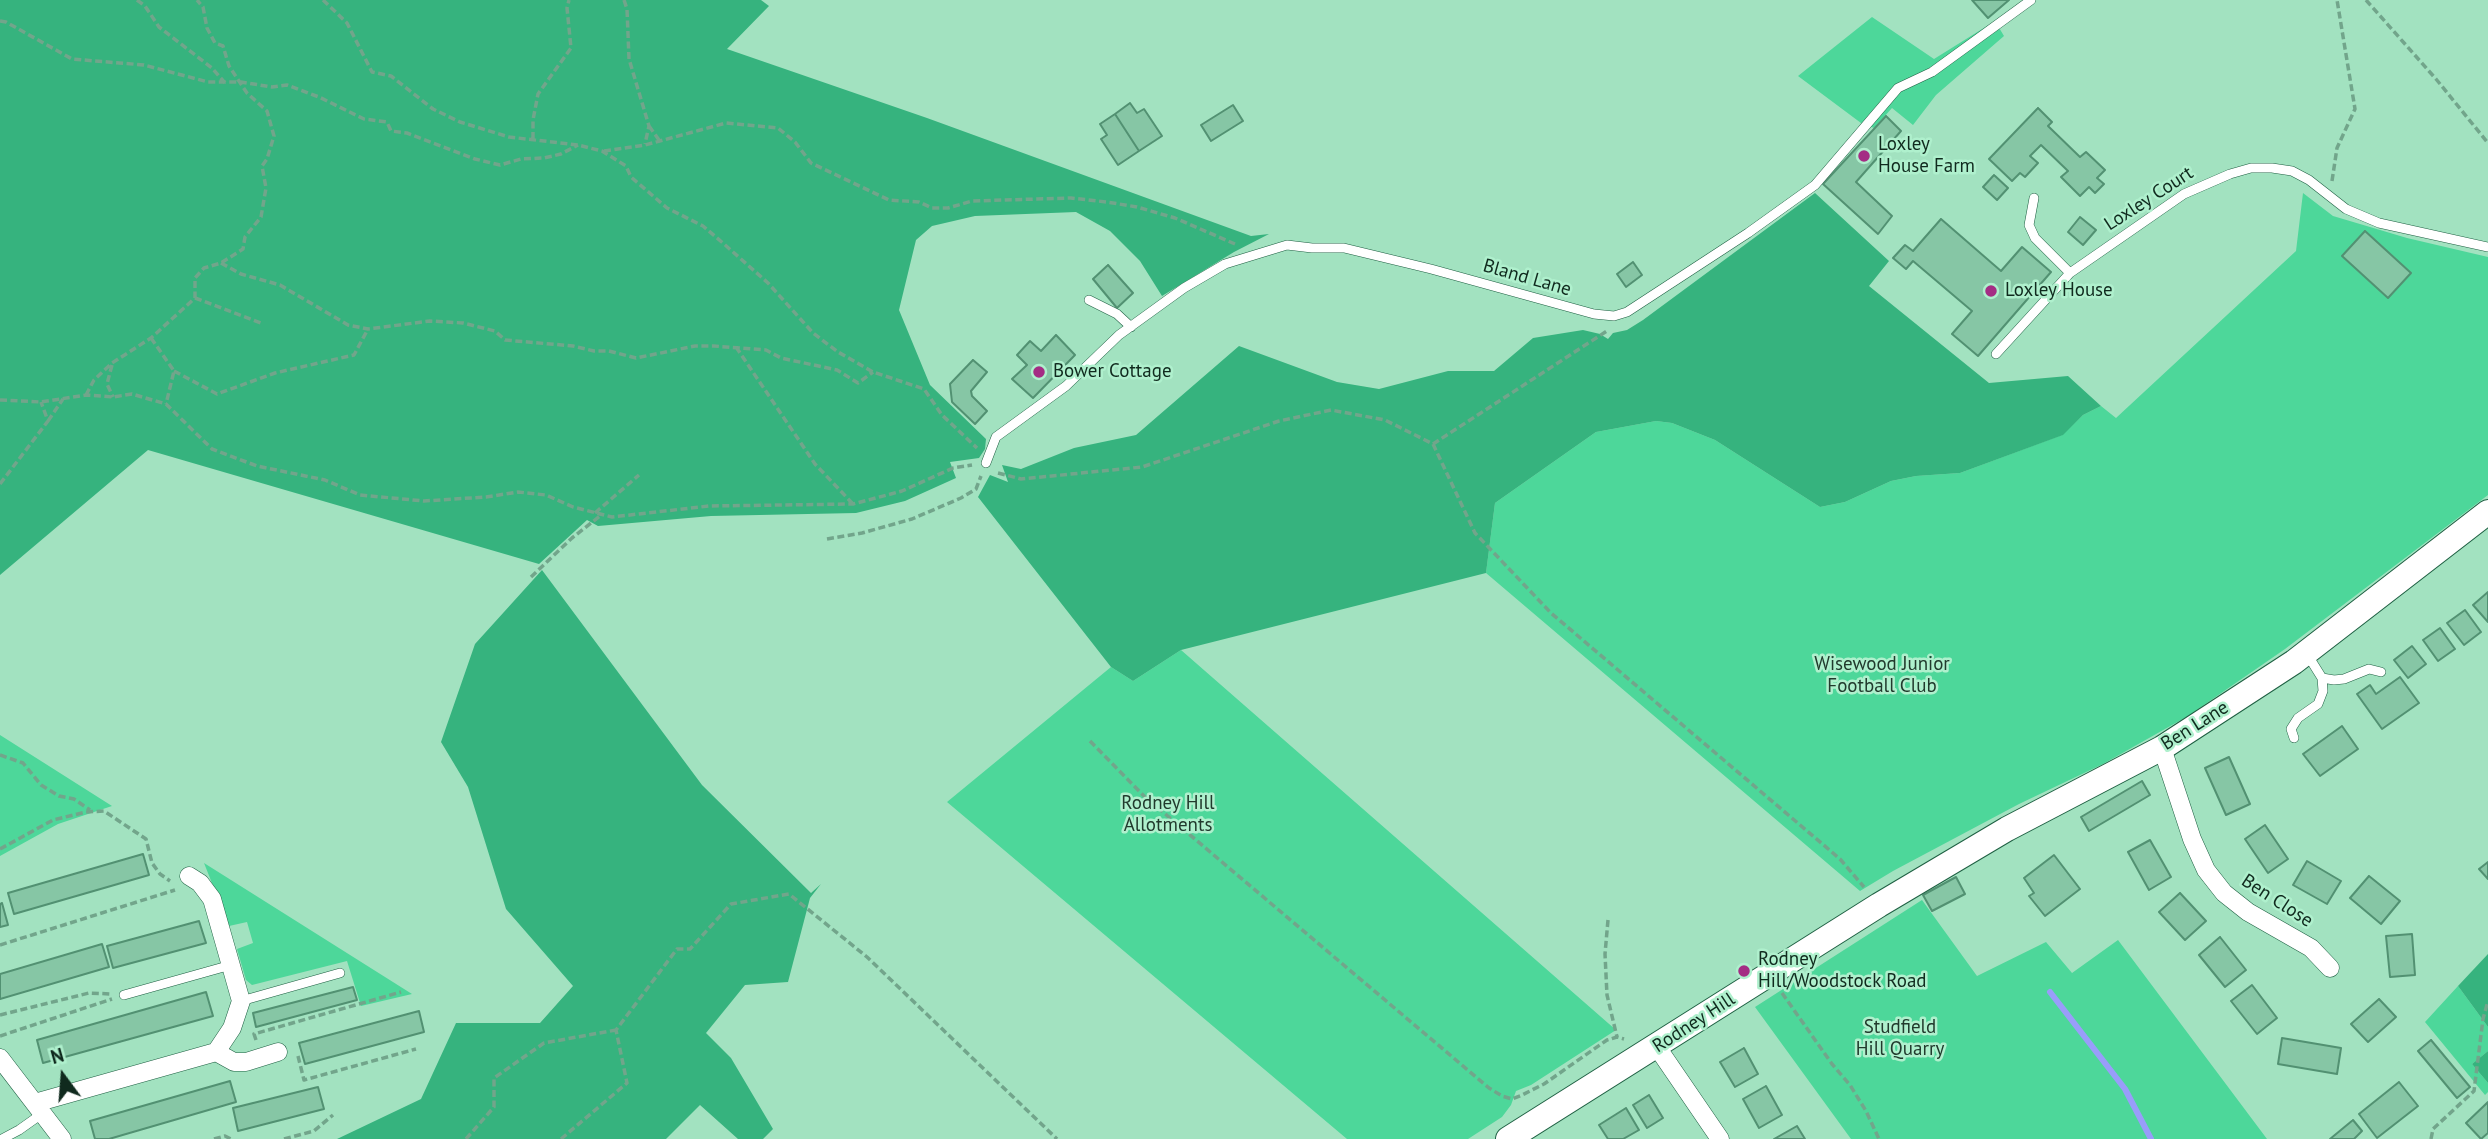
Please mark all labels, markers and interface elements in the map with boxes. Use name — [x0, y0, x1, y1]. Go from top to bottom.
place label: Loxley House Farm — [1878, 134, 1975, 178]
marker: Loxley House Farm — [1856, 148, 1872, 164]
street label: Loxley Court — [2100, 162, 2198, 236]
street label: Bland Lane — [1480, 255, 1574, 301]
place label: Loxley House — [2005, 280, 2113, 302]
marker: Loxley House — [1983, 283, 1999, 299]
place label: Bower Cottage — [1053, 361, 1172, 383]
marker: Bower Cottage — [1031, 364, 1047, 380]
park label: Wisewood Junior Football Club — [1814, 654, 1950, 698]
street label: Ben Lane — [2157, 696, 2233, 756]
park label: Rodney Hill Allotments — [1121, 793, 1215, 837]
street label: Ben Close — [2237, 870, 2317, 932]
place label: Rodney Hill/Woodstock Road — [1758, 949, 1927, 993]
marker: Rodney Hill/Woodstock Road — [1736, 963, 1752, 979]
street label: Rodney Hill — [1649, 988, 1739, 1058]
park label: Studfield Hill Quarry — [1856, 1017, 1944, 1061]
north arrow — [28, 1041, 98, 1111]
text: N — [48, 1043, 67, 1069]

